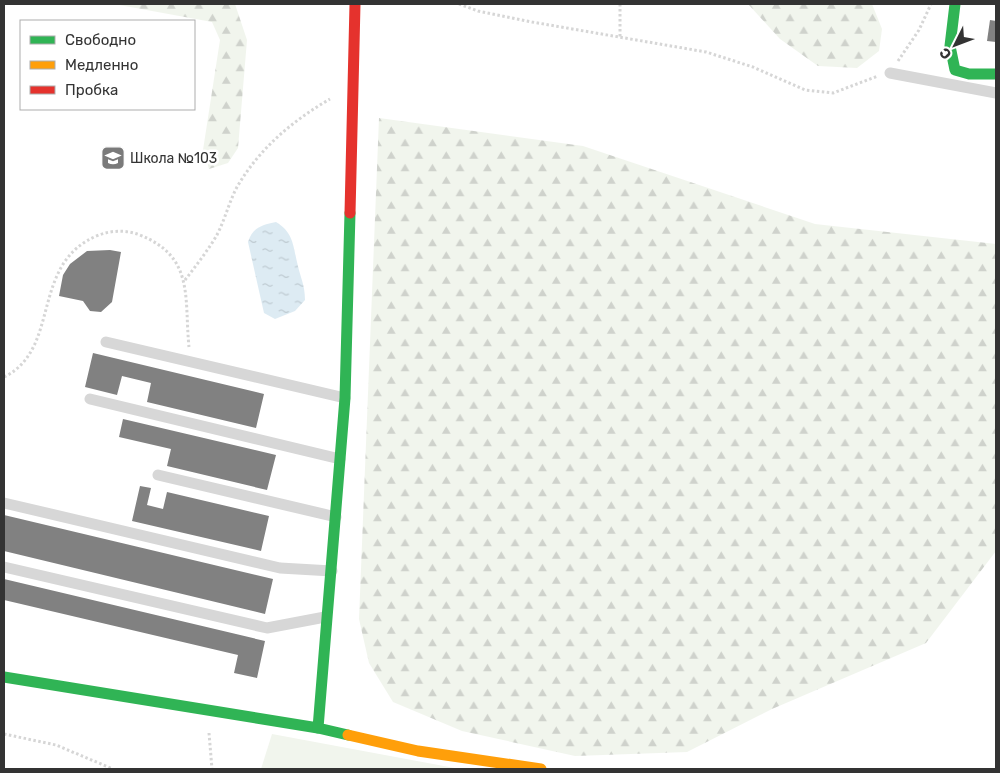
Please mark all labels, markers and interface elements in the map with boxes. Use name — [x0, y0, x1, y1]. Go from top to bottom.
legend — [20, 20, 195, 110]
north arrow — [930, 20, 980, 70]
text: Свободно — [65, 31, 136, 49]
text: С — [936, 44, 955, 63]
text: Медленно — [65, 56, 138, 74]
text: Пробка — [65, 81, 118, 99]
school or university icon: Школа №103 — [100, 145, 126, 171]
place label: Школа №103 — [130, 150, 217, 167]

